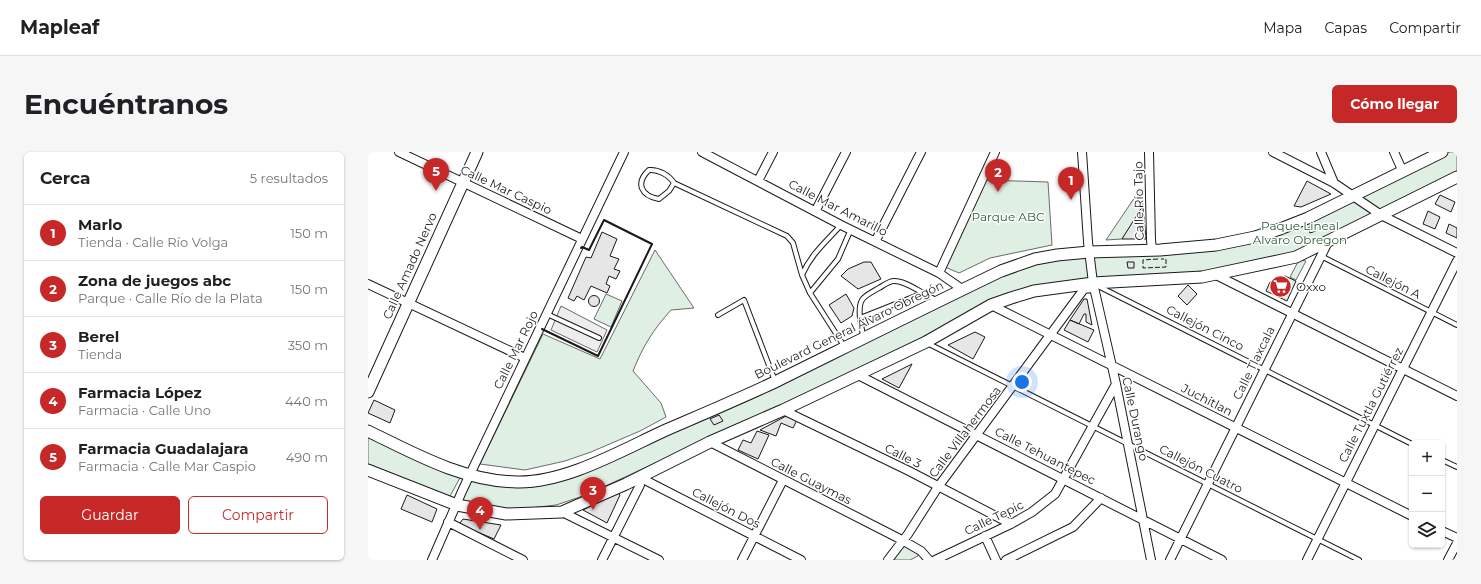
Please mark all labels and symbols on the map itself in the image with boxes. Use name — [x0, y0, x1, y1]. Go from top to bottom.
pin: 5 — [423, 158, 449, 191]
pin: 2 — [985, 159, 1011, 192]
street label: Calle Río Tajo — [1130, 161, 1147, 241]
street label: Calle Mar Caspio — [458, 162, 554, 217]
pin: 1 — [1058, 167, 1084, 200]
street label: Calle Mar Amarillo — [786, 176, 890, 239]
park label: Parque ABC — [972, 209, 1045, 224]
street label: Calle Amado Nervo — [379, 210, 440, 322]
park label: Paque Lineal Alvaro Obregon — [1253, 218, 1347, 247]
street label: Callejón A — [1363, 261, 1424, 302]
supermarket icon: Oxxo — [1268, 274, 1294, 300]
street label: Boulevard General Álvaro Obregón — [752, 277, 946, 382]
place label: Oxxo — [1296, 279, 1326, 294]
street label: Callejón Cinco — [1164, 302, 1247, 354]
street label: Calle Mar Rojo — [490, 308, 541, 392]
street label: Calle Tlaxcala — [1229, 324, 1278, 402]
street label: Calle Tuxtla Gutiérrez — [1335, 345, 1406, 465]
your location — [1012, 372, 1032, 392]
street label: Calle Durango — [1119, 375, 1152, 462]
street label: Juchitlan — [1178, 380, 1235, 419]
street label: Calle Villahermosa — [925, 383, 1004, 480]
street label: Calle Tehuantepec — [992, 424, 1098, 488]
street label: Calle 3 — [882, 440, 924, 471]
street label: Callejón Cuatro — [1157, 441, 1245, 496]
street label: Calle Guaymas — [768, 454, 854, 507]
pin: 3 — [580, 477, 606, 510]
street label: Callejón Dos — [690, 484, 763, 531]
pin: 4 — [467, 497, 493, 530]
street label: Calle Tepic — [962, 497, 1026, 538]

